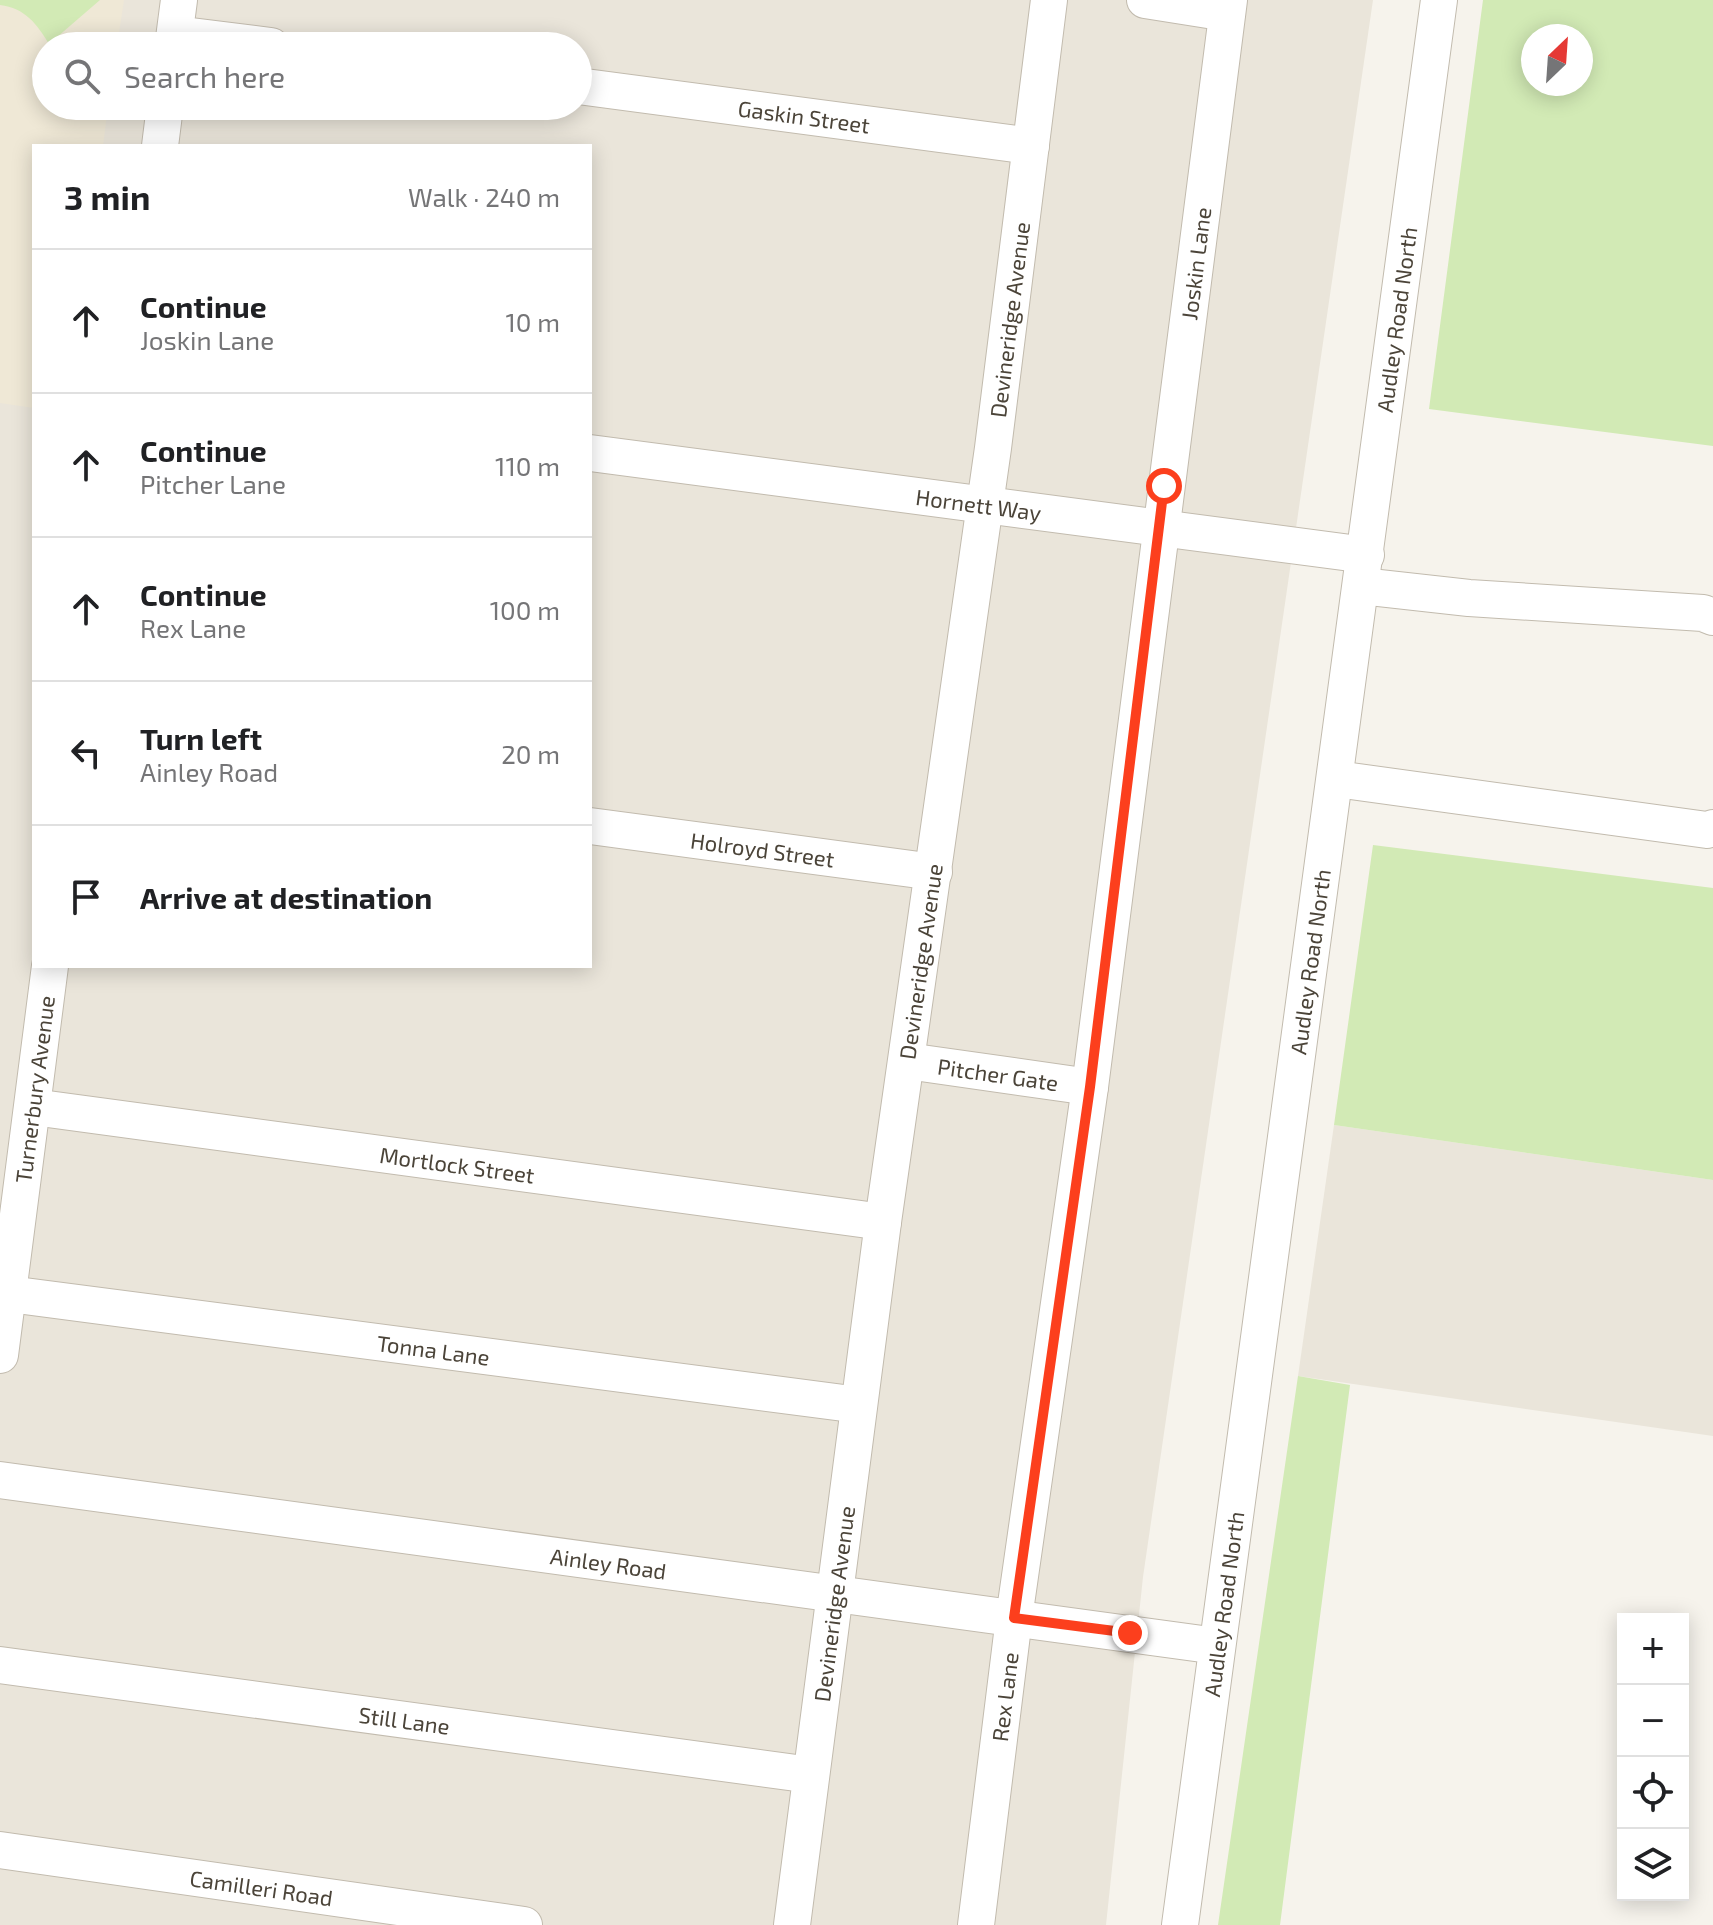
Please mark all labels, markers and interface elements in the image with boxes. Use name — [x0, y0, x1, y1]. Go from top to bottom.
north arrow — [1521, 24, 1593, 96]
search box — [32, 32, 592, 120]
icon: search — [60, 54, 104, 98]
text: Search here — [124, 58, 285, 94]
street label: Gaskin Street — [737, 94, 871, 138]
text: 3 min — [64, 176, 150, 217]
text: Walk · 240 m — [408, 181, 560, 212]
street label: Joskin Lane — [1175, 205, 1215, 321]
street label: Devineridge Avenue — [984, 220, 1034, 419]
street label: Audley Road North — [1371, 225, 1421, 414]
text: Continue — [140, 288, 267, 324]
icon: ahead — [64, 299, 108, 343]
text: 10 m — [505, 306, 560, 337]
text: Joskin Lane — [140, 324, 274, 355]
text: Continue — [140, 432, 267, 468]
icon: ahead — [64, 443, 108, 487]
text: 110 m — [495, 450, 560, 481]
text: Pitcher Lane — [140, 468, 286, 499]
route start — [1146, 468, 1182, 504]
street label: Hornett Way — [914, 483, 1043, 525]
text: Continue — [140, 576, 267, 612]
icon: ahead — [64, 587, 108, 631]
text: 100 m — [490, 594, 560, 625]
text: Rex Lane — [140, 612, 246, 643]
text: Turn left — [140, 720, 262, 756]
icon: left — [64, 731, 108, 775]
text: 20 m — [501, 738, 560, 769]
text: Ainley Road — [140, 756, 278, 787]
street label: Holroyd Street — [689, 827, 836, 872]
street label: Devineridge Avenue — [893, 862, 947, 1061]
street label: Audley Road North — [1284, 867, 1335, 1056]
icon: arrive — [64, 875, 108, 919]
text: Arrive at destination — [140, 879, 432, 915]
street label: Turnerbury Avenue — [9, 994, 59, 1185]
street label: Pitcher Gate — [936, 1053, 1060, 1095]
street label: Mortlock Street — [378, 1141, 536, 1188]
street label: Tonna Lane — [375, 1329, 491, 1370]
street label: Devineridge Avenue — [808, 1504, 859, 1703]
street label: Audley Road North — [1198, 1510, 1249, 1698]
street label: Ainley Road — [549, 1542, 668, 1584]
map controls — [1617, 1613, 1689, 1901]
button: + — [1617, 1613, 1689, 1685]
route end — [1112, 1615, 1148, 1651]
street label: Rex Lane — [986, 1651, 1023, 1743]
button: − — [1617, 1685, 1689, 1757]
street label: Still Lane — [357, 1701, 451, 1739]
button: locate — [1617, 1757, 1689, 1829]
button: layers — [1617, 1829, 1689, 1901]
street label: Camilleri Road — [188, 1864, 335, 1910]

